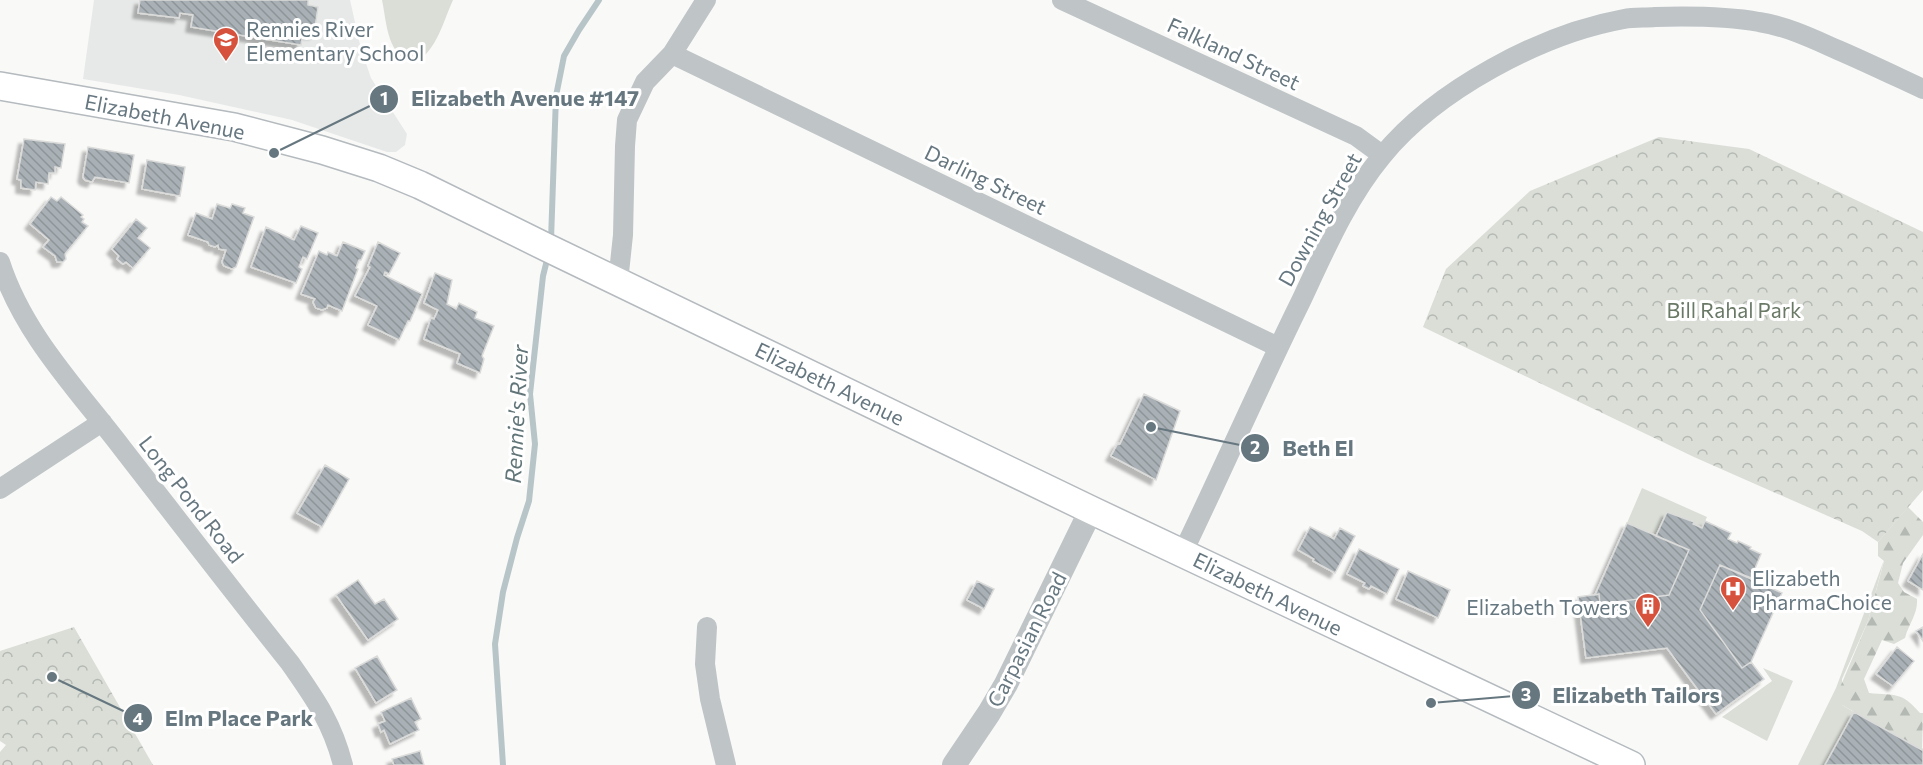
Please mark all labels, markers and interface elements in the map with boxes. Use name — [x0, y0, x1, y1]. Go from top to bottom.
street label: Falkland Street — [1164, 11, 1304, 95]
place label: Rennies River Elementary School — [246, 16, 424, 65]
school or university icon: Rennies River Elementary School — [211, 25, 241, 63]
callout: Elizabeth Avenue #147 — [369, 79, 651, 119]
text: Elizabeth Avenue #147 — [411, 84, 639, 111]
text: 1 — [380, 87, 388, 109]
street label: Elizabeth Avenue — [83, 88, 247, 144]
street label: Darling Street — [921, 139, 1051, 219]
street label: Downing Street — [1272, 148, 1366, 290]
park label: Bill Rahal Park — [1667, 297, 1801, 322]
street label: Elizabeth Avenue — [751, 336, 909, 430]
water label: Rennie's River — [499, 343, 533, 484]
callout: Beth El — [1240, 428, 1365, 468]
street label: Long Pond Road — [135, 430, 249, 568]
text: Beth El — [1282, 434, 1354, 461]
text: 2 — [1250, 436, 1260, 458]
street label: Elizabeth Avenue — [1189, 546, 1347, 640]
place label: Elizabeth PharmaChoice — [1752, 565, 1892, 614]
street label: Carpasian Road — [981, 567, 1071, 711]
hospital icon: Elizabeth PharmaChoice — [1718, 574, 1748, 612]
building icon: Elizabeth Towers — [1633, 591, 1663, 629]
place label: Elizabeth Towers — [1466, 594, 1628, 619]
callout: Elizabeth Tailors — [1511, 675, 1732, 715]
text: Elizabeth Tailors — [1552, 681, 1720, 708]
text: 3 — [1521, 683, 1531, 705]
callout: Elm Place Park — [123, 698, 325, 738]
text: Elm Place Park — [165, 704, 314, 731]
text: 4 — [132, 707, 144, 729]

